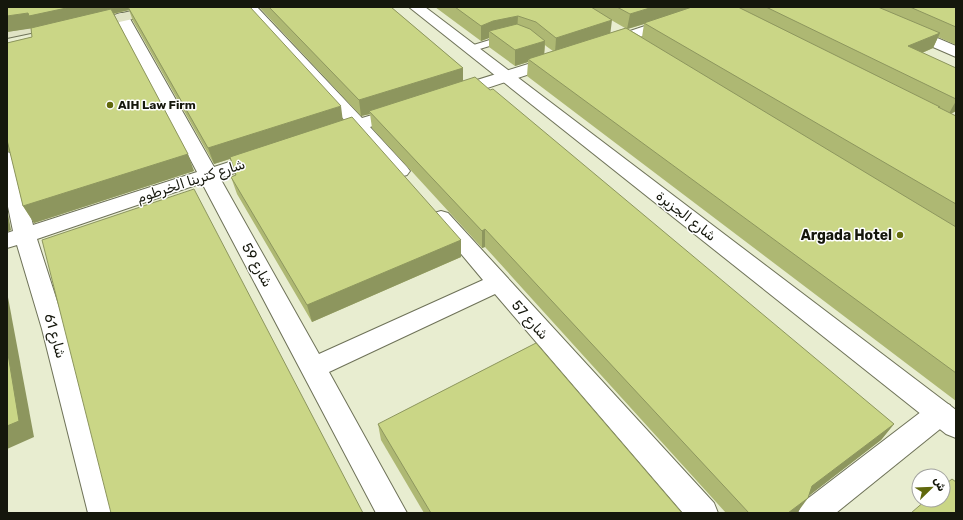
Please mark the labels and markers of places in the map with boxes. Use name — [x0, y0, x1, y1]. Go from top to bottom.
place label: AIH Law Firm — [118, 98, 196, 112]
marker: AIH Law Firm — [105, 100, 115, 110]
place label: Argada Hotel — [801, 227, 892, 244]
marker: Argada Hotel — [895, 230, 905, 240]

